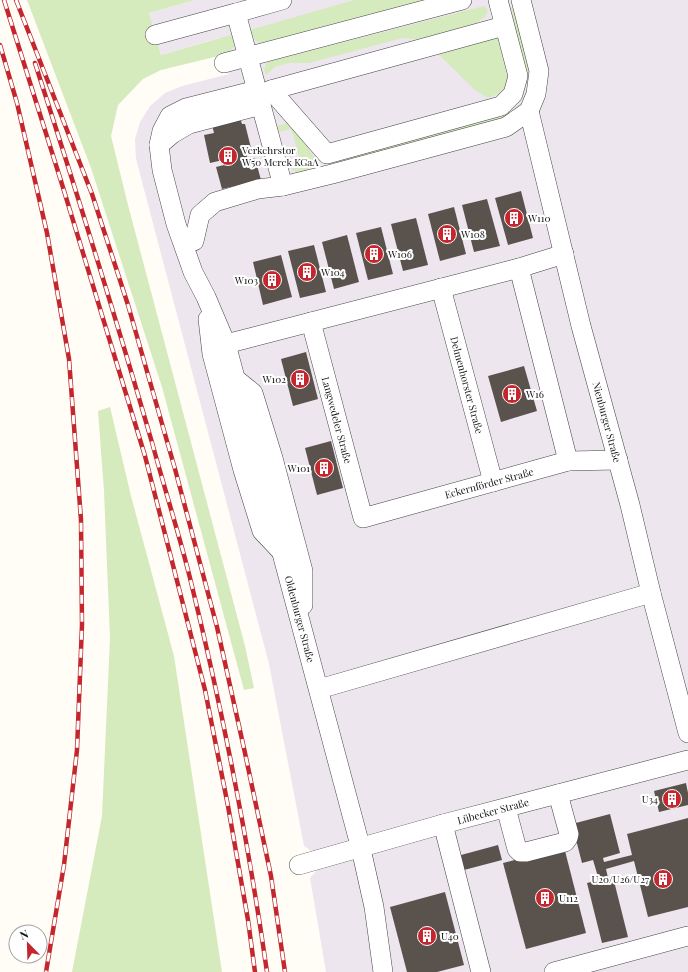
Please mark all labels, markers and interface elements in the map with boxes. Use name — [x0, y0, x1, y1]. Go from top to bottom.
place label: Verkehrstor W50 Merck KGaA — [241, 143, 319, 169]
building icon: Verkehrstor W50 Merck KGaA — [217, 145, 239, 167]
building icon: W110 — [503, 207, 525, 229]
place label: W110 — [527, 211, 550, 225]
building icon: W108 — [436, 223, 458, 245]
place label: W108 — [460, 227, 485, 241]
building icon: W106 — [363, 243, 385, 265]
place label: W106 — [387, 247, 412, 261]
building icon: W104 — [296, 261, 318, 283]
place label: W104 — [320, 265, 345, 279]
building icon: W103 — [261, 269, 283, 291]
place label: W103 — [234, 273, 258, 287]
street label: Delmenhorster Straße — [447, 335, 487, 435]
building icon: W102 — [289, 368, 311, 390]
place label: W102 — [261, 372, 286, 386]
street label: Langwedeler Straße — [319, 375, 355, 465]
street label: Nienburger Straße — [589, 380, 625, 464]
building icon: W16 — [501, 383, 523, 405]
place label: W16 — [525, 387, 544, 401]
building icon: W101 — [313, 457, 335, 479]
place label: W101 — [287, 461, 310, 475]
street label: Eckernförder Straße — [443, 464, 535, 502]
street label: Oldenburger Straße — [282, 574, 318, 664]
building icon: U34 — [661, 788, 683, 810]
place label: U34 — [642, 792, 658, 806]
street label: Lübecker Straße — [456, 795, 530, 827]
building icon: U20/U26/U27 — [652, 868, 674, 890]
place label: U20/U26/U27 — [592, 872, 649, 886]
building icon: U112 — [534, 887, 556, 909]
place label: U112 — [559, 891, 578, 905]
north arrow — [8, 924, 48, 964]
building icon: U40 — [416, 925, 438, 947]
text: N — [17, 926, 31, 943]
place label: U40 — [441, 929, 459, 943]

